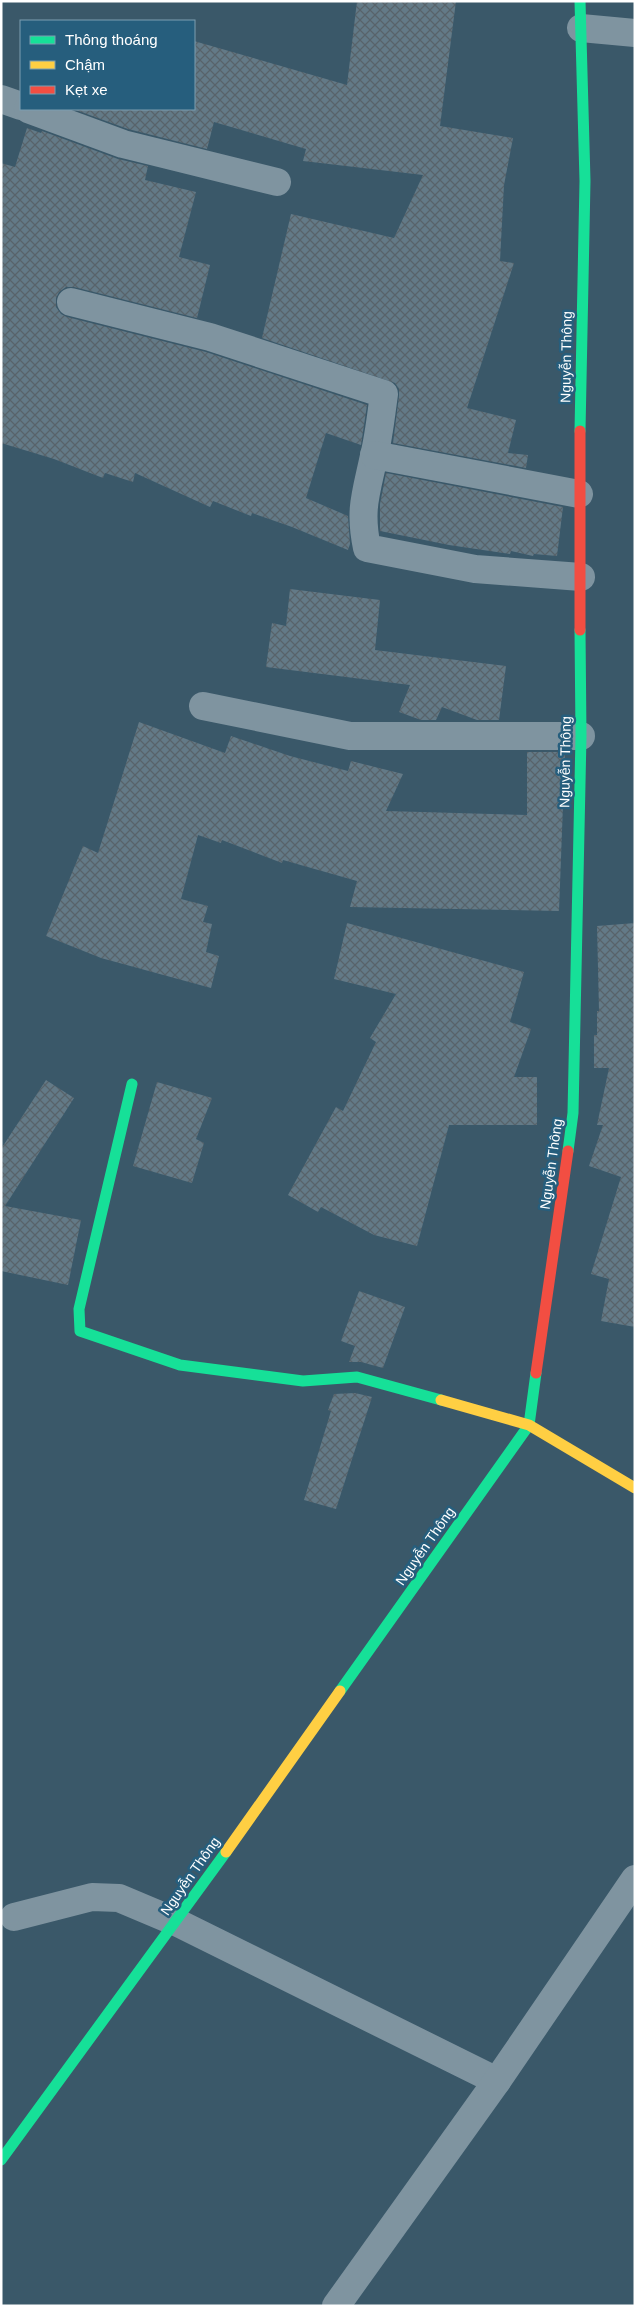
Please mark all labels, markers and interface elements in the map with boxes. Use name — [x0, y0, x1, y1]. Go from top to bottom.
legend — [20, 20, 195, 110]
text: Thông thoáng — [65, 31, 158, 48]
text: Chậm — [65, 56, 105, 73]
text: Kẹt xe — [65, 81, 108, 98]
street label: Nguyễn Thông — [557, 311, 575, 403]
street label: Nguyễn Thông — [556, 716, 574, 808]
street label: Nguyễn Thông — [537, 1118, 565, 1210]
street label: Nguyễn Thông — [392, 1504, 458, 1588]
street label: Nguyễn Thông — [157, 1834, 223, 1918]

